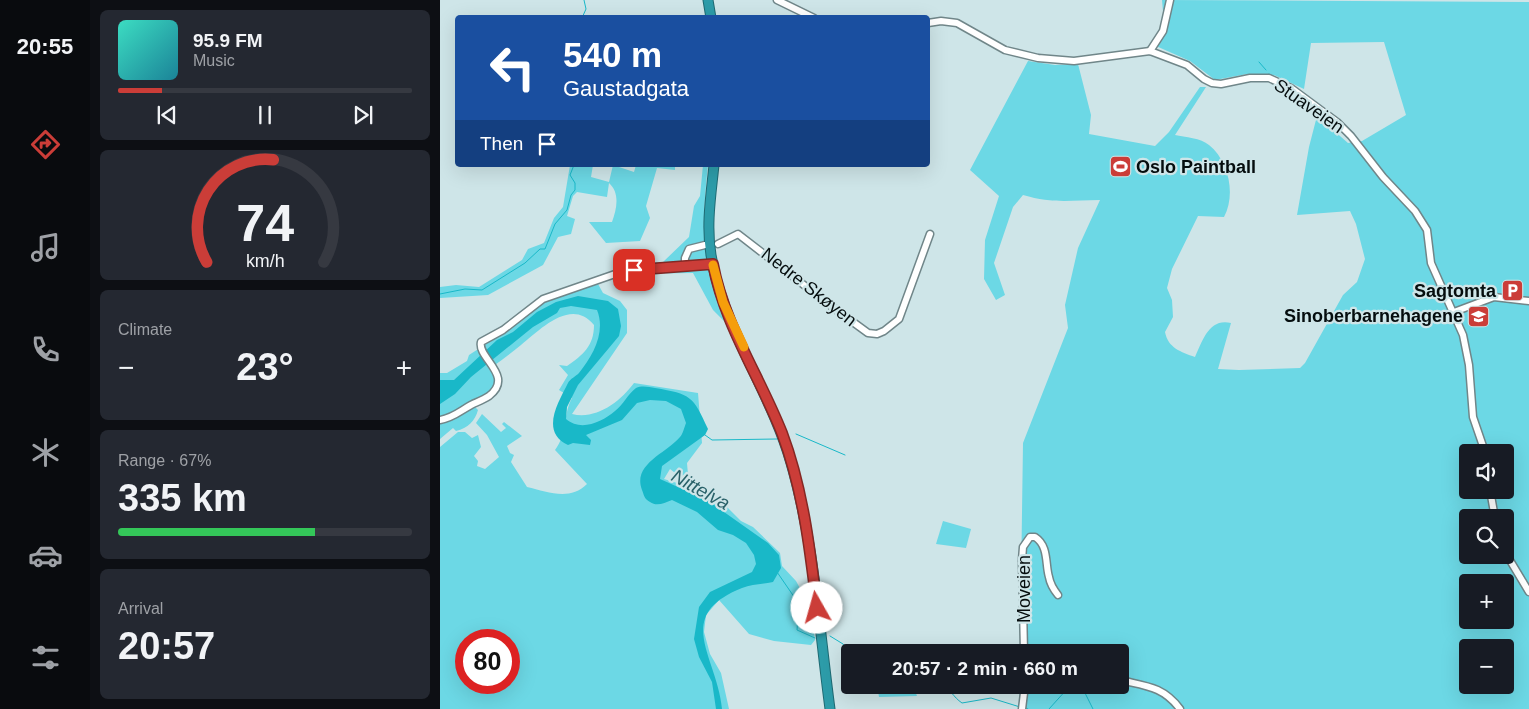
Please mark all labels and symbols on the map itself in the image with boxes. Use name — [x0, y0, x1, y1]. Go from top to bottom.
street label: Stuaveien — [1270, 75, 1348, 137]
sports icon: Oslo Paintball — [1108, 155, 1132, 179]
place label: Oslo Paintball — [1136, 157, 1256, 177]
street label: Nedre Skøyen — [758, 244, 860, 330]
pin — [613, 249, 655, 291]
parking icon: Sagtomta — [1500, 279, 1524, 303]
place label: Sagtomta — [1414, 281, 1497, 301]
school or university icon: Sinoberbarnehagene — [1467, 304, 1491, 328]
place label: Sinoberbarnehagene — [1284, 306, 1463, 326]
water label: Nittelva — [668, 465, 734, 514]
street label: Moveien — [1014, 555, 1034, 623]
position arrow — [790, 581, 842, 633]
speed limit sign: 80 — [455, 629, 520, 694]

